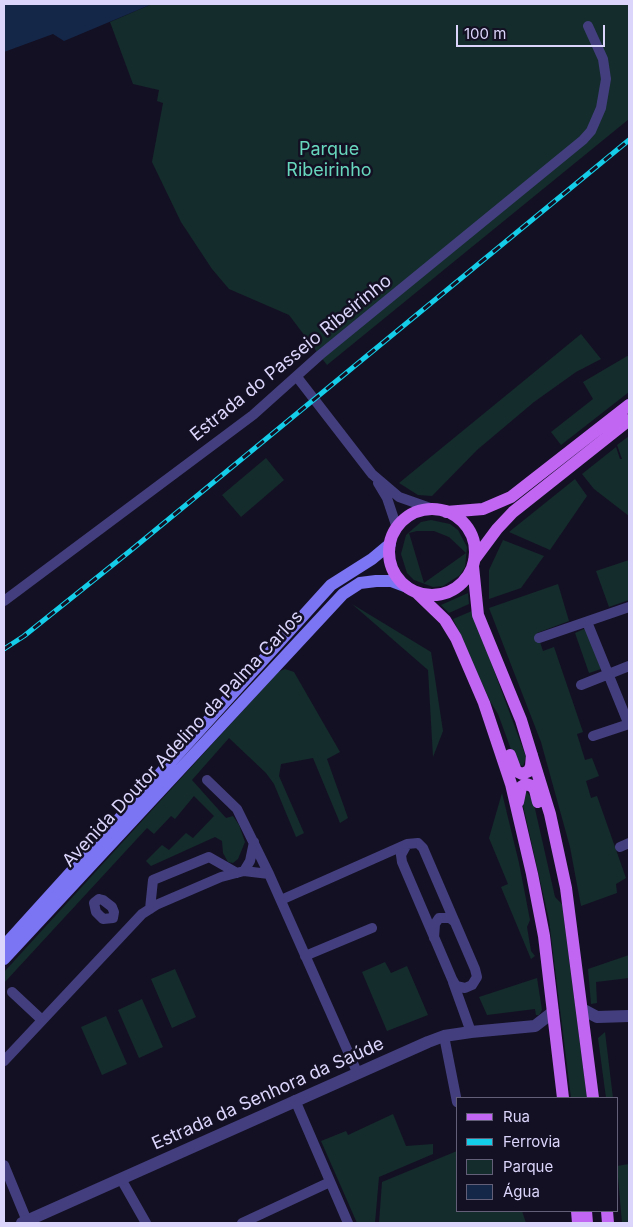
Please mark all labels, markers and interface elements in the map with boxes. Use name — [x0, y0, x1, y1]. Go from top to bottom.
scale bar — [458, 15, 607, 47]
text: 100 m — [464, 24, 506, 43]
park label: Parque Ribeirinho — [286, 139, 372, 182]
street label: Estrada do Passeio Ribeirinho — [186, 270, 396, 446]
street label: Avenida Doutor Adelino da Palma Carlos — [58, 606, 308, 872]
street label: Estrada da Senhora da Saúde — [149, 1033, 387, 1155]
legend — [456, 1097, 618, 1212]
text: Rua — [503, 1107, 530, 1126]
text: Ferrovia — [503, 1132, 560, 1151]
text: Parque — [503, 1157, 553, 1176]
text: Água — [503, 1182, 540, 1201]

